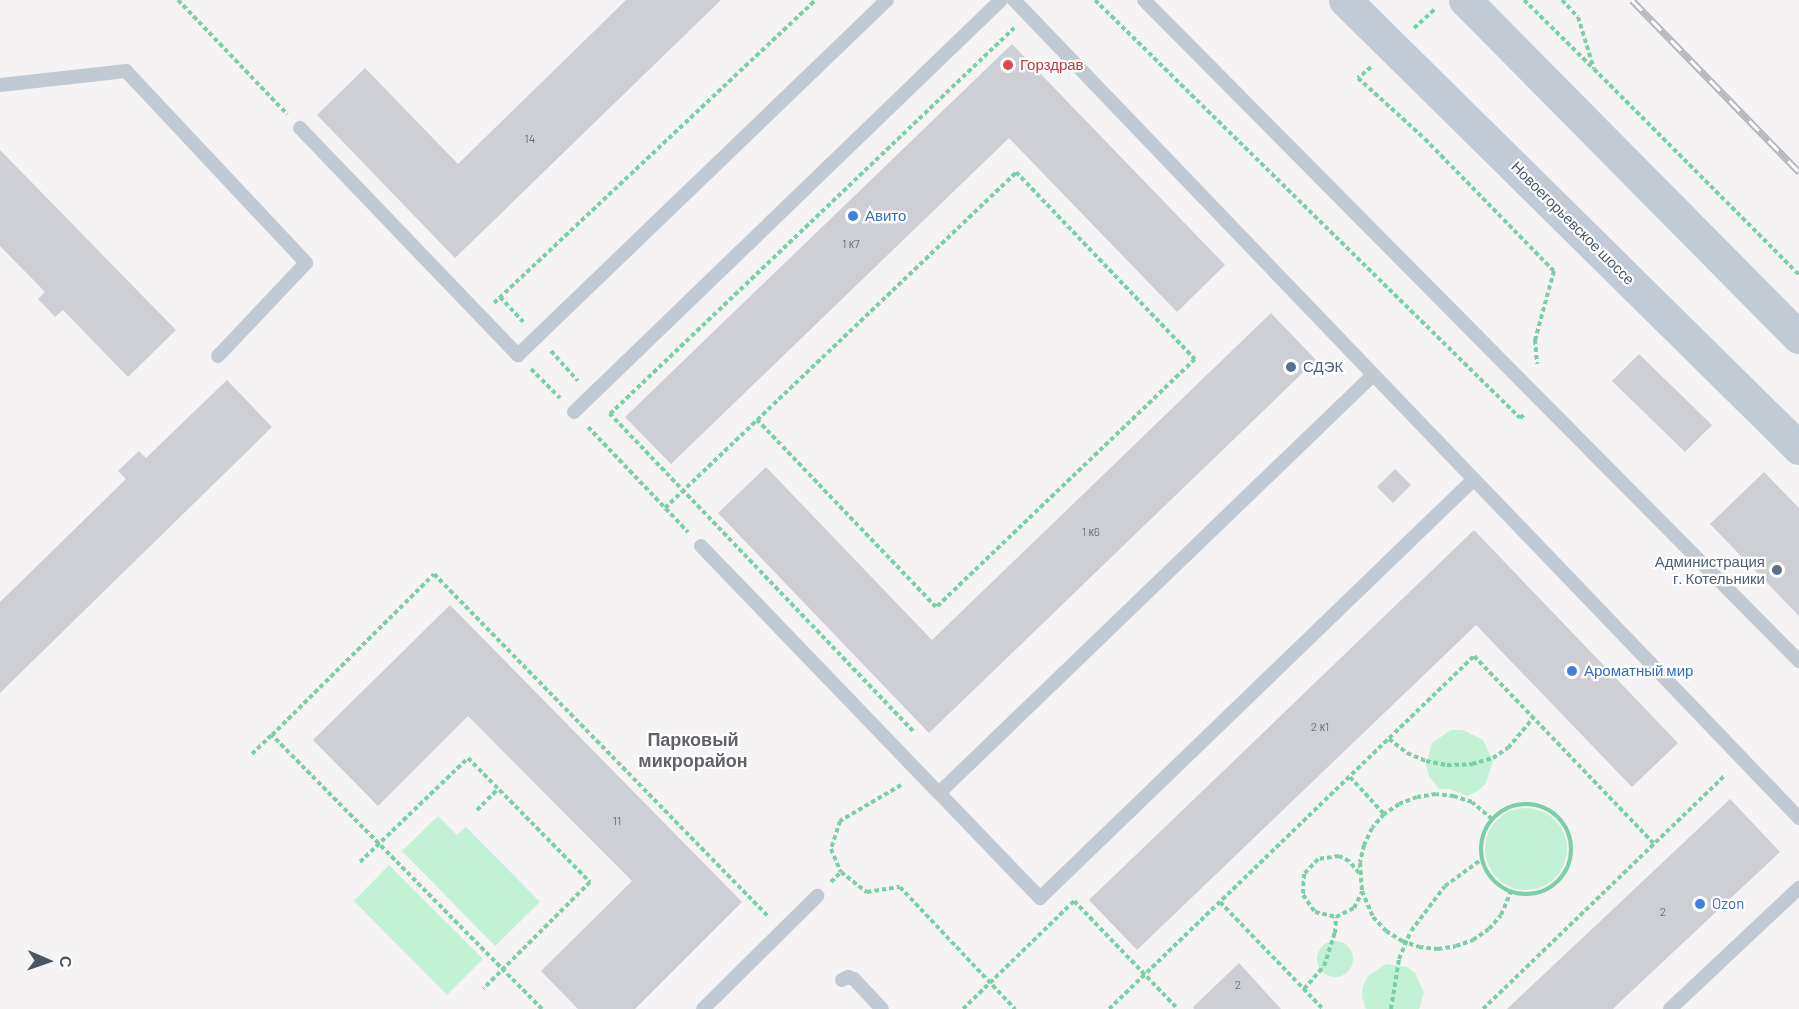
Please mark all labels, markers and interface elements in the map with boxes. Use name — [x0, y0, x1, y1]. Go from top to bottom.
place label: Горздрав — [1020, 56, 1084, 74]
marker: Горздрав — [1001, 58, 1015, 72]
house number: 14 — [525, 132, 535, 146]
street label: Новоегорьевское шоссе — [1508, 158, 1638, 288]
place label: Авито — [865, 207, 906, 225]
marker: Авито — [846, 209, 860, 223]
house number: 1 к7 — [842, 237, 860, 251]
place label: СДЭК — [1303, 358, 1343, 376]
marker: СДЭК — [1284, 360, 1298, 374]
house number: 1 к6 — [1082, 525, 1100, 539]
place label: Администрация г. Котельники — [1655, 552, 1765, 587]
marker: Администрация г. Котельники — [1770, 563, 1784, 577]
place label: Ароматный мир — [1584, 662, 1693, 680]
marker: Ароматный мир — [1565, 664, 1579, 678]
house number: 2 к1 — [1311, 720, 1329, 734]
district label: Парковый микрорайон — [638, 729, 748, 771]
house number: 11 — [613, 814, 621, 828]
place label: Ozon — [1712, 895, 1744, 913]
marker: Ozon — [1693, 897, 1707, 911]
house number: 2 — [1660, 905, 1666, 919]
north arrow — [18, 931, 78, 991]
text: С — [57, 956, 76, 968]
house number: 2 — [1235, 978, 1241, 992]

